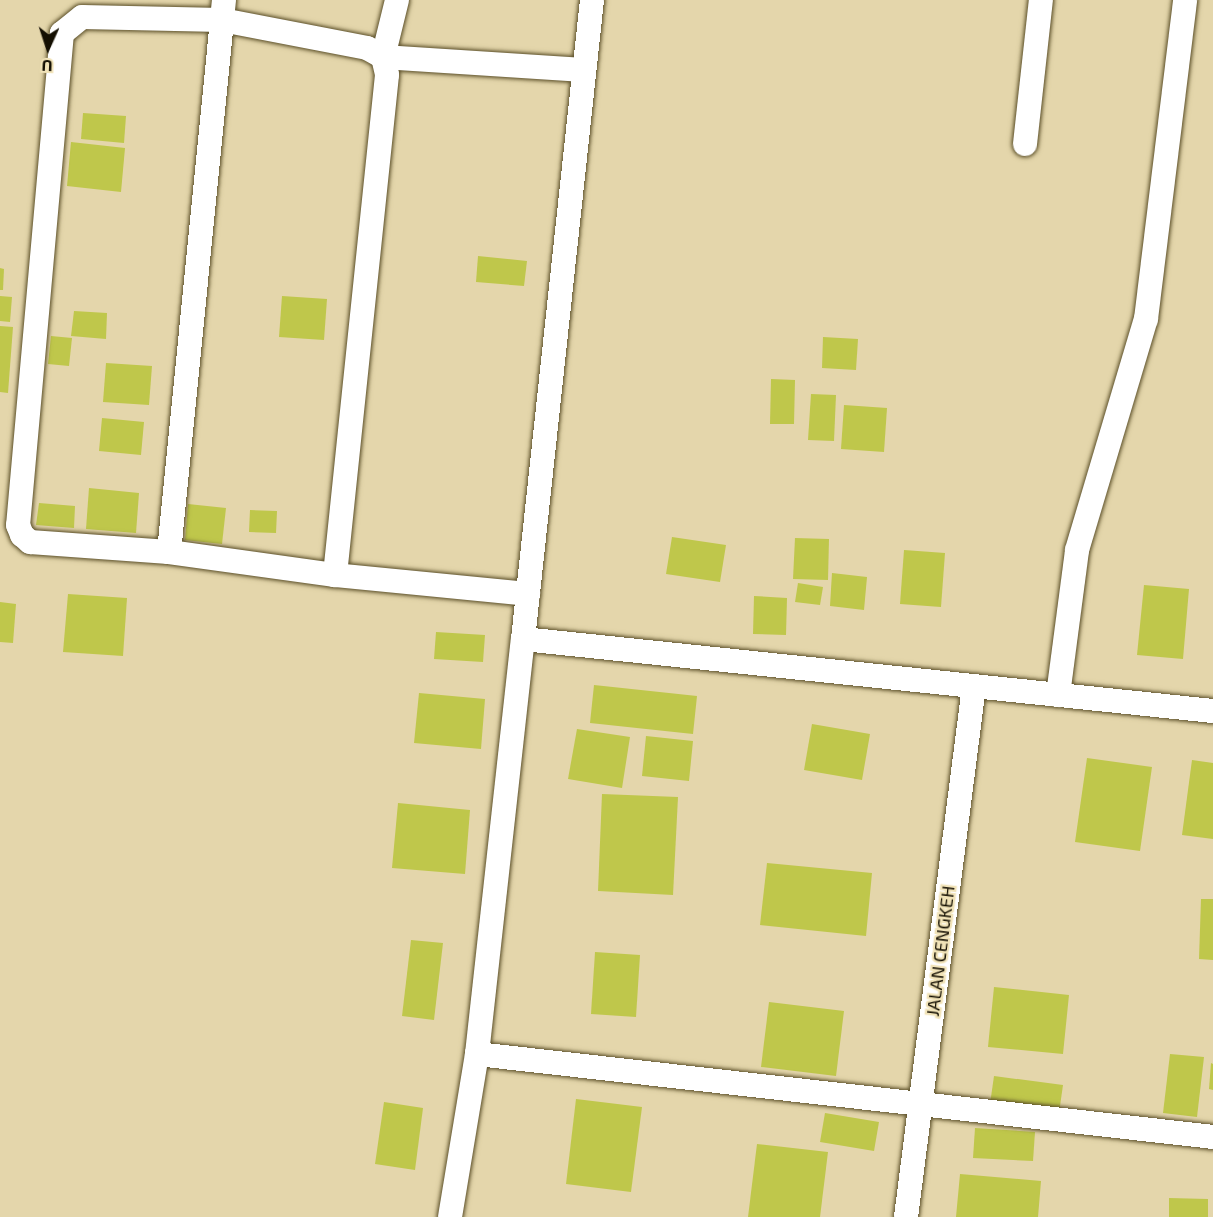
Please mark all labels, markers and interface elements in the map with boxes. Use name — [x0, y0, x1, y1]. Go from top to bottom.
north arrow — [18, 18, 78, 78]
text: U — [41, 57, 53, 76]
street label: JALAN CENGKEH — [921, 884, 959, 1018]

